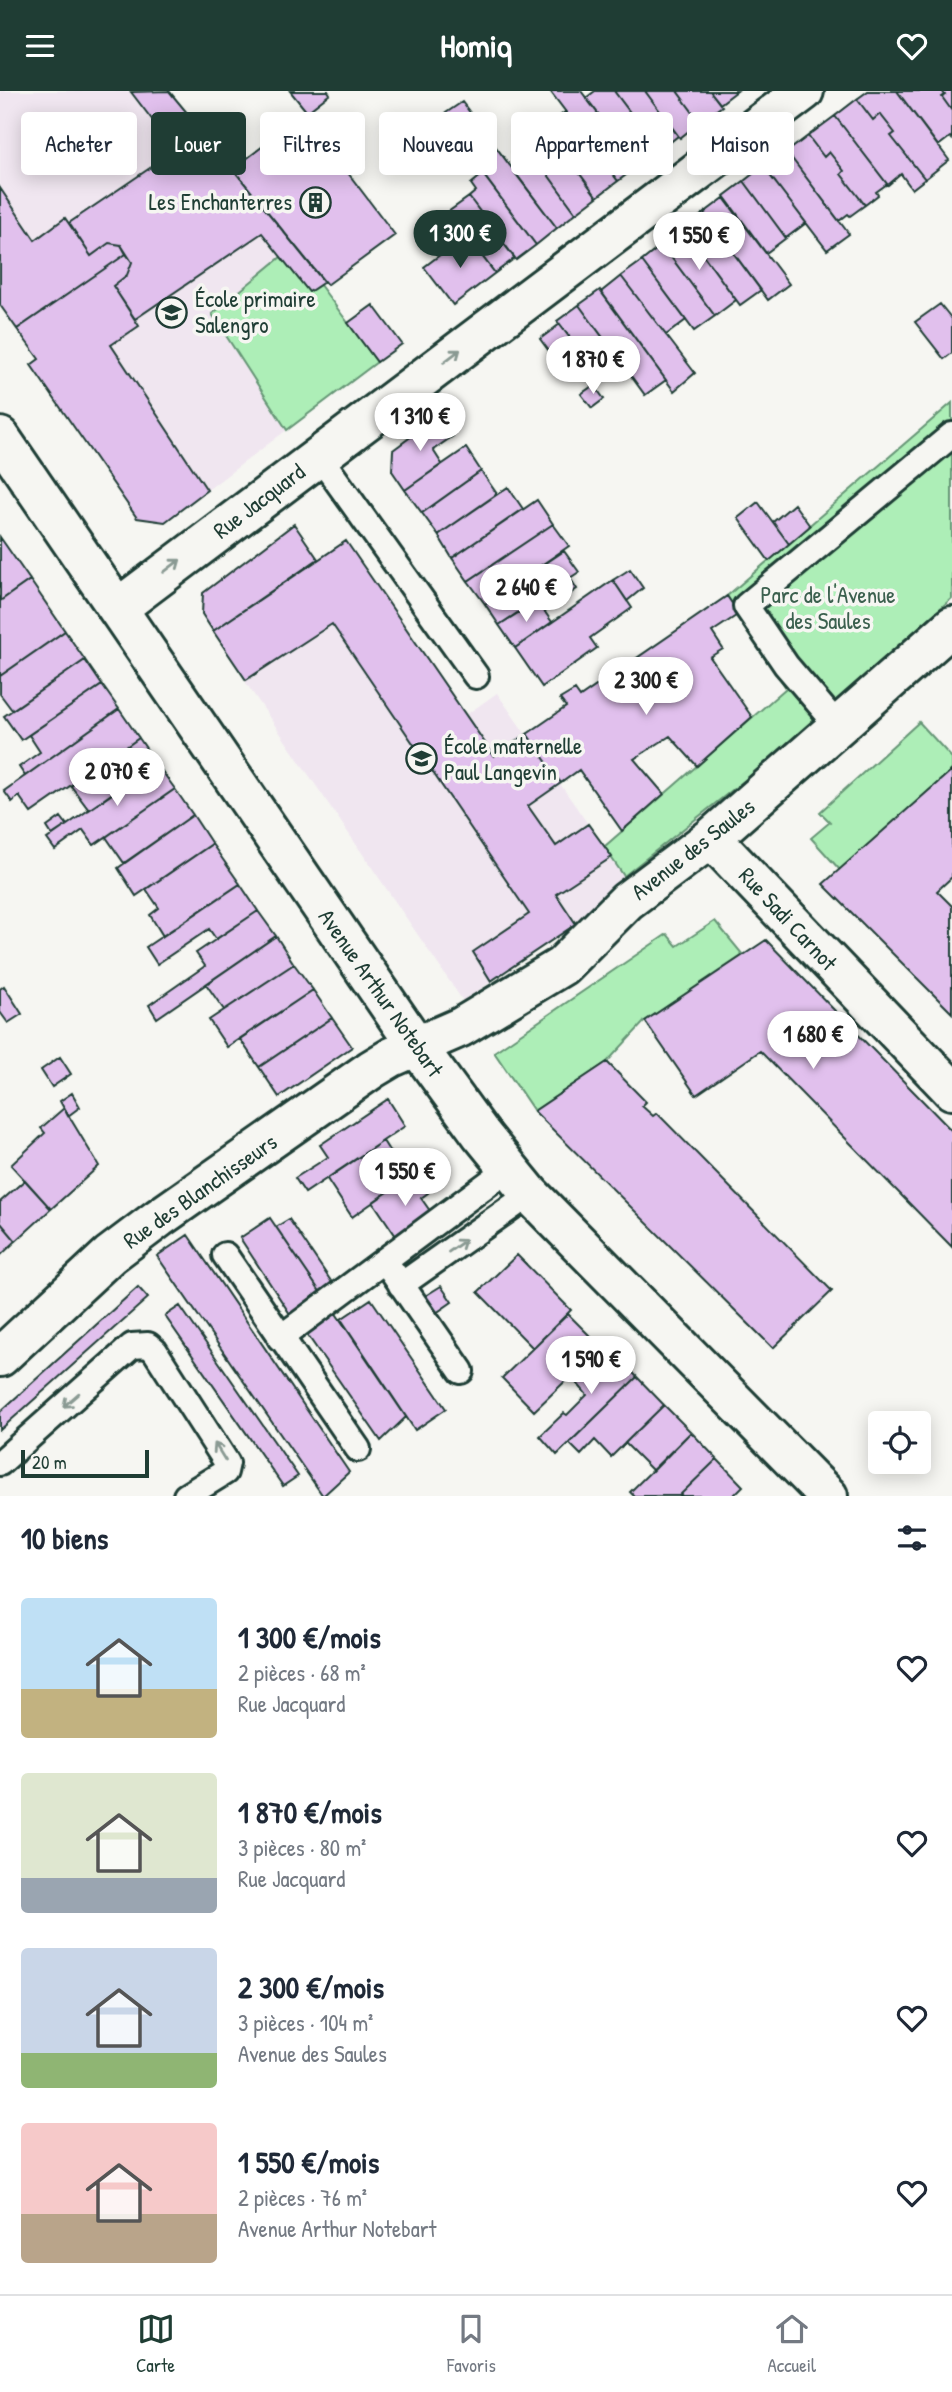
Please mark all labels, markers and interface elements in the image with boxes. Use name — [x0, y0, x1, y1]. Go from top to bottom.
text: Homiq — [440, 24, 512, 67]
icon: menu — [21, 27, 59, 65]
icon: heart — [893, 27, 931, 65]
chip: Acheter — [21, 112, 137, 175]
chip: Louer — [151, 112, 246, 175]
chip: Filtres — [260, 112, 365, 175]
chip: Nouveau — [379, 112, 497, 175]
chip: Appartement — [511, 112, 673, 175]
chip: Maison — [687, 112, 794, 175]
building icon: Les Enchanterres — [298, 185, 332, 219]
place label: Les Enchanterres — [149, 186, 292, 217]
pin: 1 300 € — [395, 211, 525, 270]
pin: 1 550 € — [634, 213, 764, 272]
text: 1 300 € — [430, 217, 490, 248]
text: 1 550 € — [669, 219, 729, 250]
place label: École primaire Salengro — [195, 283, 316, 340]
school or university icon: École primaire Salengro — [155, 295, 189, 329]
pin: 1 870 € — [528, 337, 658, 396]
text: 1 870 € — [562, 343, 624, 374]
one-way arrow — [442, 349, 461, 363]
pin: 1 310 € — [355, 393, 485, 453]
text: 1 310 € — [391, 400, 449, 431]
street label: Rue Jacquard — [207, 456, 311, 545]
one-way arrow — [162, 559, 181, 574]
pin: 2 640 € — [461, 565, 591, 624]
text: 2 640 € — [496, 571, 556, 602]
park label: Parc de l'Avenue des Saules — [761, 579, 895, 636]
pin: 2 300 € — [581, 657, 711, 717]
text: 2 300 € — [614, 664, 678, 695]
place label: École maternelle Paul Langevin — [444, 730, 582, 787]
school or university icon: École maternelle Paul Langevin — [404, 742, 438, 776]
pin: 2 070 € — [52, 749, 182, 808]
text: 2 070 € — [85, 755, 149, 786]
street label: Avenue des Saules — [625, 791, 761, 907]
street label: Rue Sadi Carnot — [732, 860, 845, 978]
street label: Avenue Arthur Notebart — [312, 903, 452, 1084]
pin: 1 680 € — [748, 1011, 878, 1071]
text: 1 680 € — [783, 1018, 843, 1049]
street label: Rue des Blanchisseurs — [117, 1126, 283, 1255]
pin: 1 550 € — [340, 1149, 470, 1208]
text: 1 550 € — [375, 1155, 435, 1186]
one-way arrow — [447, 1239, 466, 1253]
pin: 1 590 € — [526, 1337, 656, 1396]
text: 1 590 € — [562, 1343, 620, 1374]
one-way arrow — [63, 1392, 80, 1409]
map controls — [868, 1411, 931, 1474]
button: locate — [868, 1411, 931, 1474]
one-way arrow — [213, 1442, 227, 1462]
scale bar — [21, 1447, 149, 1479]
text: 20 m — [32, 1449, 67, 1475]
text: 10 biens — [21, 1518, 108, 1558]
icon: filters — [893, 1519, 931, 1557]
text: 1 300 €/mois — [238, 1617, 381, 1657]
icon: home — [77, 1626, 161, 1710]
icon: heart — [893, 1649, 931, 1687]
text: 2 pièces · 68 m² — [238, 1657, 366, 1688]
text: Rue Jacquard — [238, 1688, 345, 1719]
text: 1 870 €/mois — [238, 1792, 382, 1832]
icon: home — [77, 1801, 161, 1885]
icon: heart — [893, 1824, 931, 1862]
text: 3 pièces · 80 m² — [238, 1832, 366, 1863]
text: Rue Jacquard — [238, 1863, 345, 1894]
text: 2 300 €/mois — [238, 1967, 384, 2007]
icon: home — [77, 1976, 161, 2060]
icon: heart — [893, 1999, 931, 2037]
text: 3 pièces · 104 m² — [238, 2007, 373, 2038]
text: Avenue des Saules — [238, 2038, 387, 2069]
text: 1 550 €/mois — [238, 2142, 379, 2182]
icon: home — [77, 2151, 161, 2235]
icon: heart — [893, 2174, 931, 2212]
text: 2 pièces · 76 m² — [238, 2182, 367, 2213]
text: Avenue Arthur Notebart — [238, 2213, 436, 2244]
tab: Carte — [136, 2310, 175, 2378]
tab: Favoris — [447, 2310, 496, 2378]
tab: Accueil — [768, 2310, 816, 2378]

